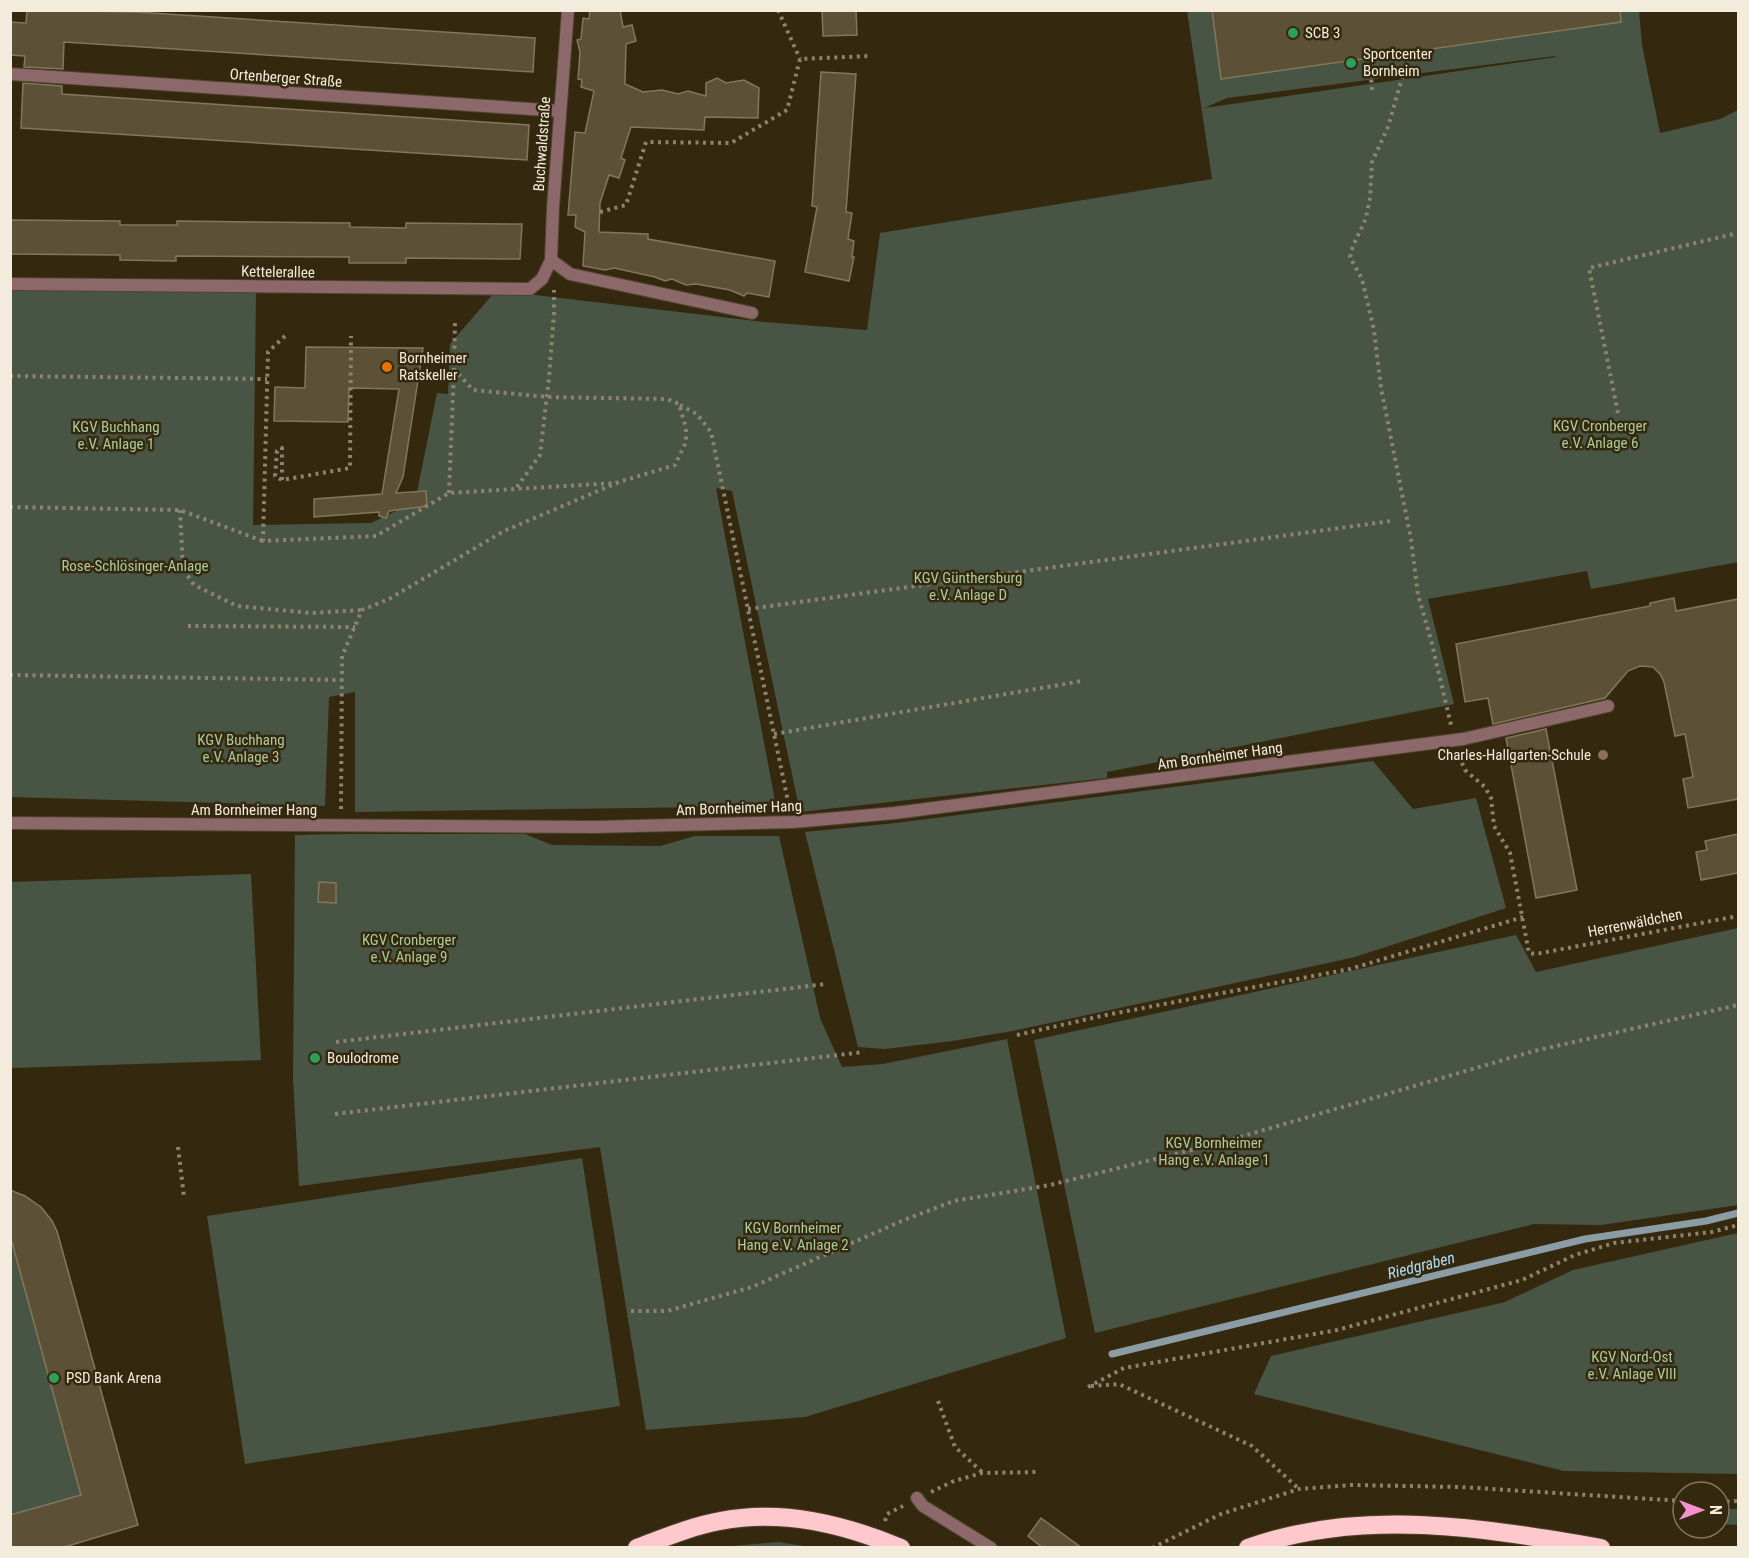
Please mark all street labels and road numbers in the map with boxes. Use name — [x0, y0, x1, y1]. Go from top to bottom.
street label: Ortenberger Straße — [229, 65, 343, 91]
street label: Buchwaldstraße — [530, 96, 554, 192]
street label: Kettelerallee — [241, 262, 315, 282]
street label: Am Bornheimer Hang — [1156, 738, 1284, 774]
street label: Am Bornheimer Hang — [676, 797, 802, 819]
street label: Am Bornheimer Hang — [191, 801, 317, 819]
street label: Herrenwäldchen — [1586, 905, 1684, 941]

